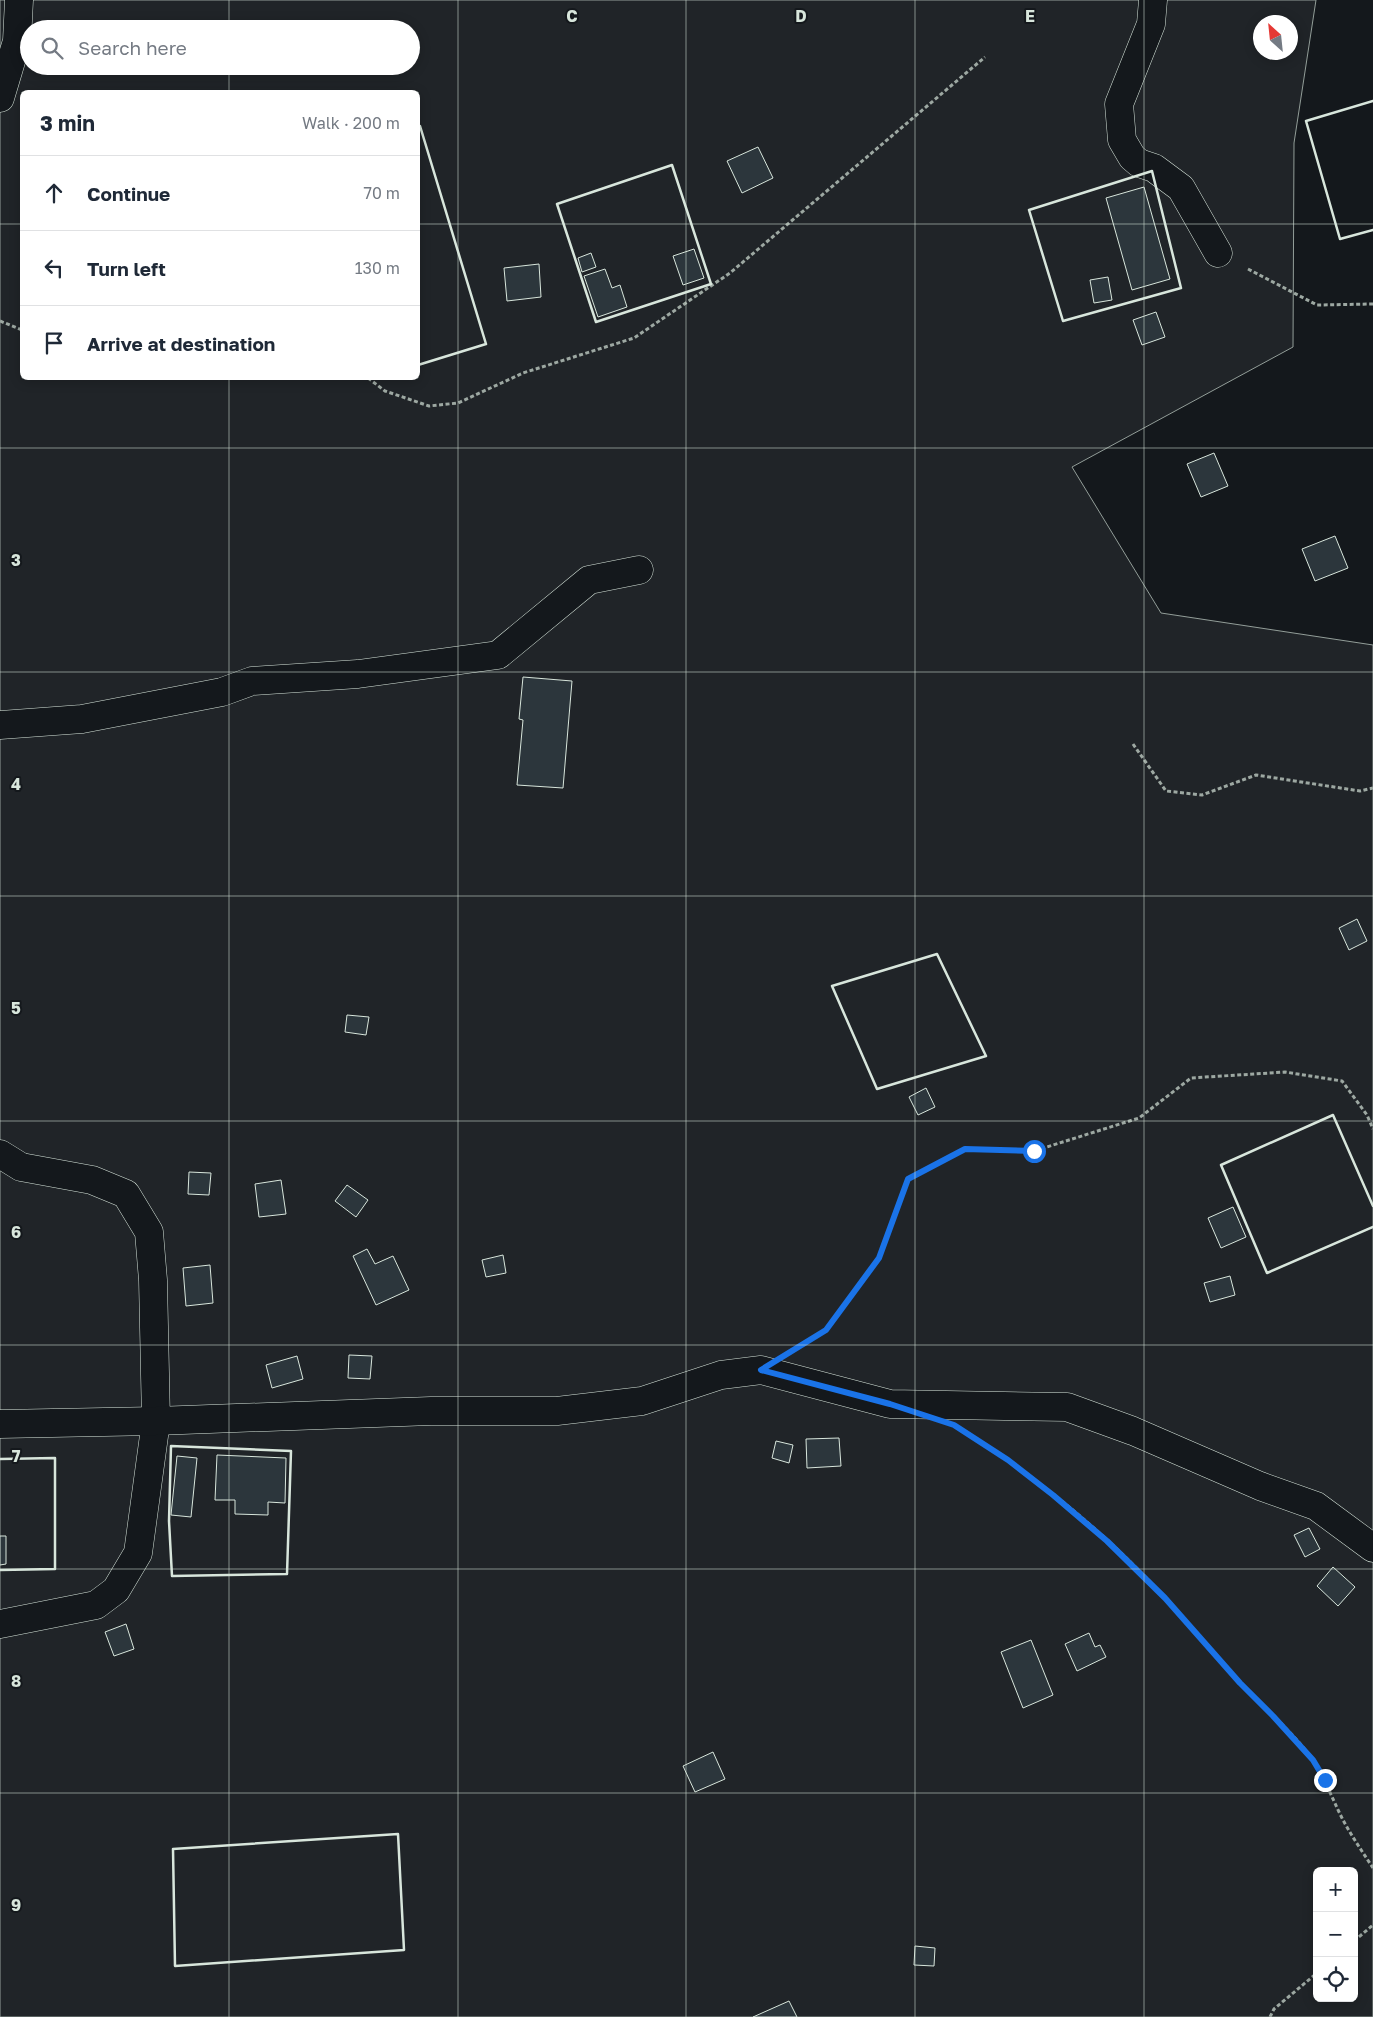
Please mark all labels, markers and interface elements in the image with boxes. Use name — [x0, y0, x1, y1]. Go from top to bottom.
text: C — [566, 6, 578, 26]
text: D — [795, 6, 807, 26]
text: E — [1025, 6, 1035, 26]
north arrow — [1253, 15, 1298, 60]
search box — [20, 20, 420, 75]
icon: search — [38, 34, 66, 62]
text: Search here — [78, 36, 187, 59]
text: 3 min — [40, 110, 95, 136]
text: Walk · 200 m — [302, 113, 400, 133]
icon: ahead — [40, 179, 68, 207]
text: Continue — [87, 182, 170, 205]
text: 70 m — [363, 183, 400, 203]
icon: left — [40, 254, 68, 282]
text: Turn left — [87, 257, 166, 280]
text: 130 m — [355, 258, 400, 278]
icon: arrive — [40, 329, 68, 357]
text: Arrive at destination — [87, 332, 275, 355]
text: 3 — [11, 550, 21, 570]
text: 4 — [11, 774, 21, 794]
text: 5 — [11, 998, 21, 1018]
route start — [1023, 1140, 1046, 1163]
text: 6 — [11, 1222, 21, 1242]
text: 7 — [12, 1446, 21, 1466]
text: 8 — [11, 1671, 21, 1691]
route end — [1314, 1769, 1337, 1792]
map controls — [1313, 1867, 1358, 2002]
button: + — [1313, 1867, 1358, 1912]
text: 9 — [11, 1895, 21, 1915]
button: − — [1313, 1912, 1358, 1957]
button: locate — [1313, 1957, 1358, 2002]

